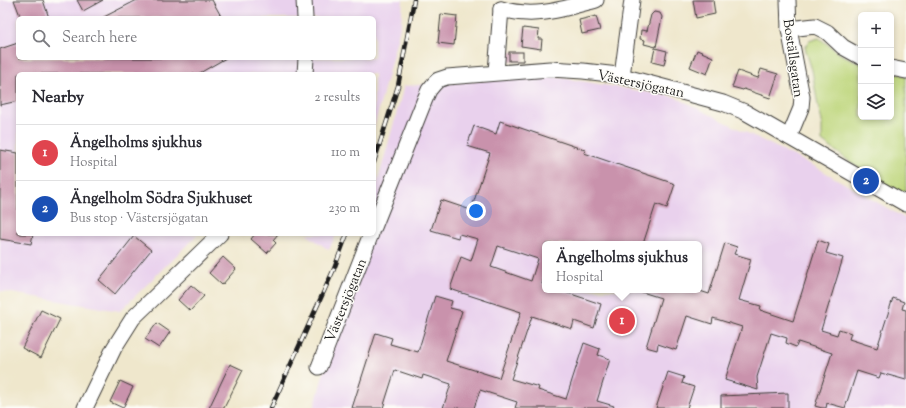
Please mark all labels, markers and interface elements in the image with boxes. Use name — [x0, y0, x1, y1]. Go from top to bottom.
map controls — [858, 12, 894, 120]
button: + — [858, 12, 894, 48]
search box — [16, 16, 376, 60]
street label: Boställsgatan — [777, 18, 807, 99]
icon: search — [30, 27, 52, 49]
text: Search here — [62, 28, 137, 49]
button: − — [858, 48, 894, 84]
street label: Västersjögatan — [595, 66, 686, 104]
button: layers — [858, 84, 894, 120]
text: Nearby — [32, 86, 84, 110]
text: 2 results — [315, 89, 360, 107]
text: Ängelholms sjukhus — [70, 133, 202, 154]
text: 1 — [43, 144, 47, 162]
text: 110 m — [331, 144, 360, 162]
text: Hospital — [70, 154, 117, 172]
pin: 2 — [853, 166, 879, 196]
text: Ängelholm Södra Sjukhuset — [70, 189, 252, 210]
text: 2 — [42, 200, 48, 218]
text: 230 m — [328, 200, 360, 218]
your location — [466, 201, 486, 221]
text: Bus stop · Västersjögatan — [70, 210, 209, 228]
popup — [542, 241, 702, 293]
text: Ängelholms sjukhus — [556, 248, 688, 269]
street label: Västersjögatan — [321, 256, 373, 346]
text: Hospital — [556, 269, 604, 287]
pin: 1 — [609, 306, 635, 336]

